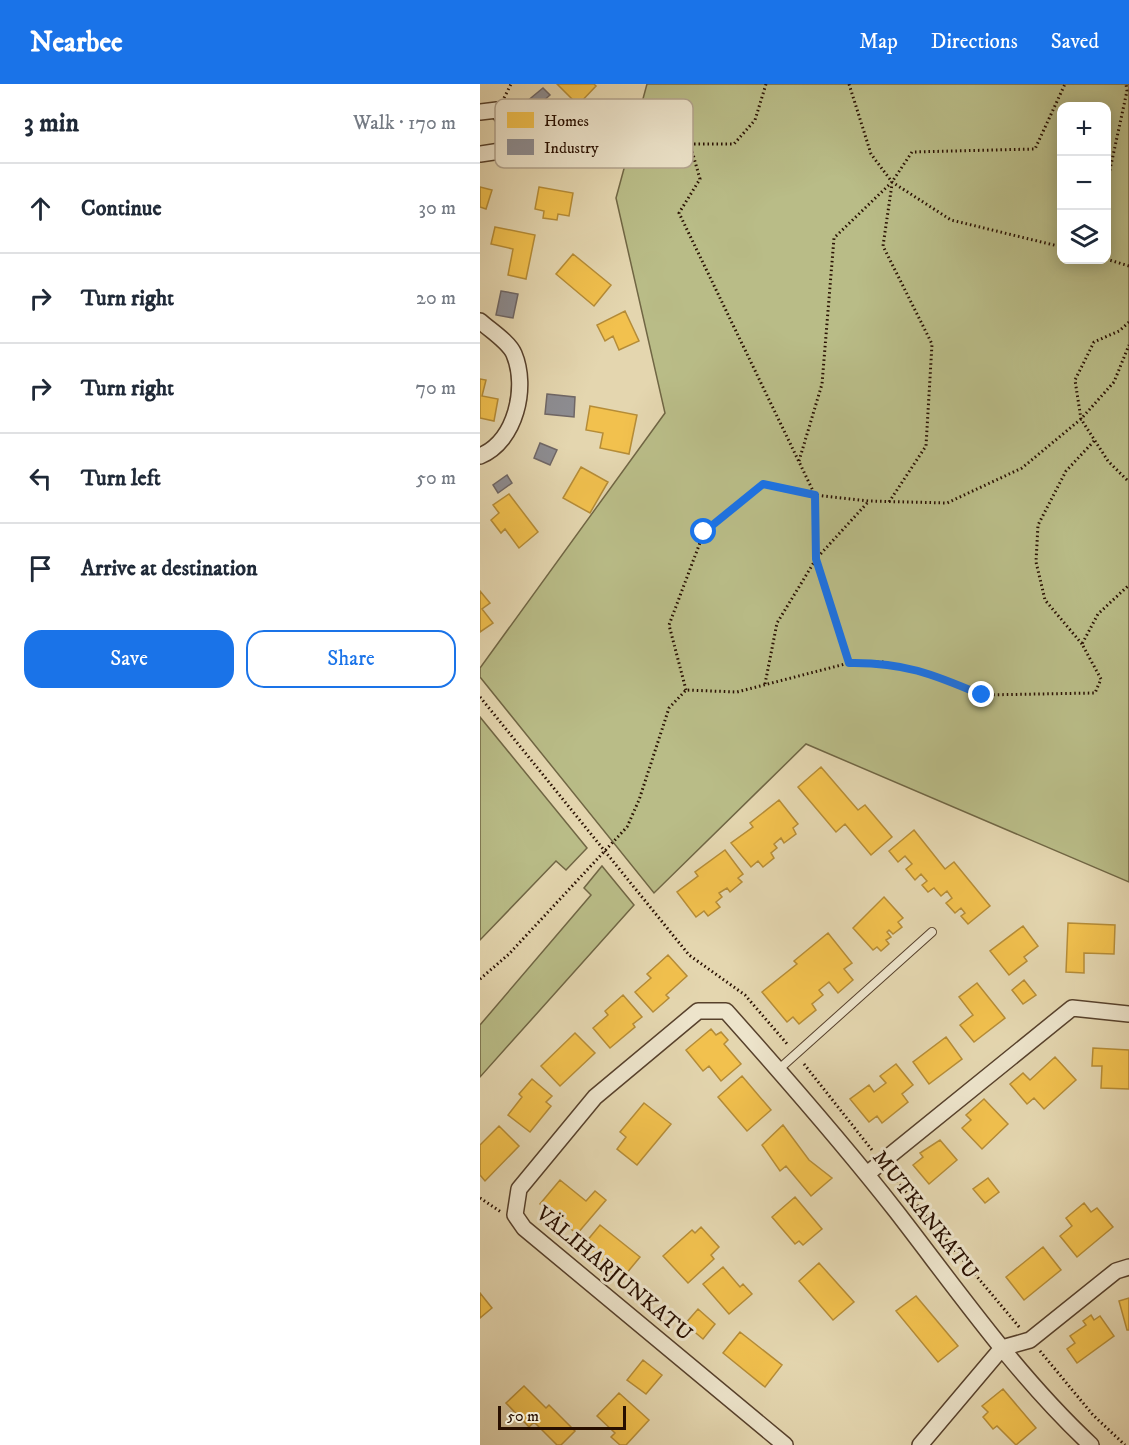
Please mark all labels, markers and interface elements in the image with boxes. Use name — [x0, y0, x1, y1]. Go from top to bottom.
text: Nearbee — [30, 25, 123, 60]
text: Map — [859, 29, 898, 55]
text: Directions — [931, 29, 1018, 55]
text: Saved — [1051, 29, 1099, 55]
legend — [495, 99, 693, 168]
map controls — [1057, 102, 1111, 264]
button: + — [1057, 102, 1111, 156]
text: 3 min — [24, 107, 79, 140]
text: Walk · 170 m — [353, 111, 456, 136]
text: Homes — [544, 111, 589, 131]
text: Industry — [544, 138, 599, 158]
button: − — [1057, 156, 1111, 210]
icon: ahead — [24, 192, 57, 225]
text: Continue — [81, 195, 162, 222]
text: 30 m — [418, 196, 456, 221]
button: layers — [1057, 210, 1111, 264]
icon: right — [24, 282, 57, 315]
text: Turn right — [81, 285, 174, 312]
text: 20 m — [416, 286, 456, 311]
icon: right — [24, 372, 57, 405]
text: Turn right — [81, 375, 174, 402]
text: 70 m — [415, 376, 456, 401]
icon: left — [24, 462, 57, 495]
text: Turn left — [81, 465, 161, 492]
text: 50 m — [416, 466, 456, 491]
route start — [690, 518, 716, 544]
icon: arrive — [24, 552, 57, 585]
text: Arrive at destination — [81, 555, 258, 582]
button: Save — [24, 630, 234, 688]
button: Share — [246, 630, 456, 688]
route end — [968, 681, 994, 707]
street label: MUTKANKATU — [867, 1145, 983, 1285]
street label: VÄLIHARJUNKATU — [530, 1200, 698, 1347]
scale bar — [498, 1403, 626, 1430]
text: 50 m — [507, 1406, 539, 1426]

